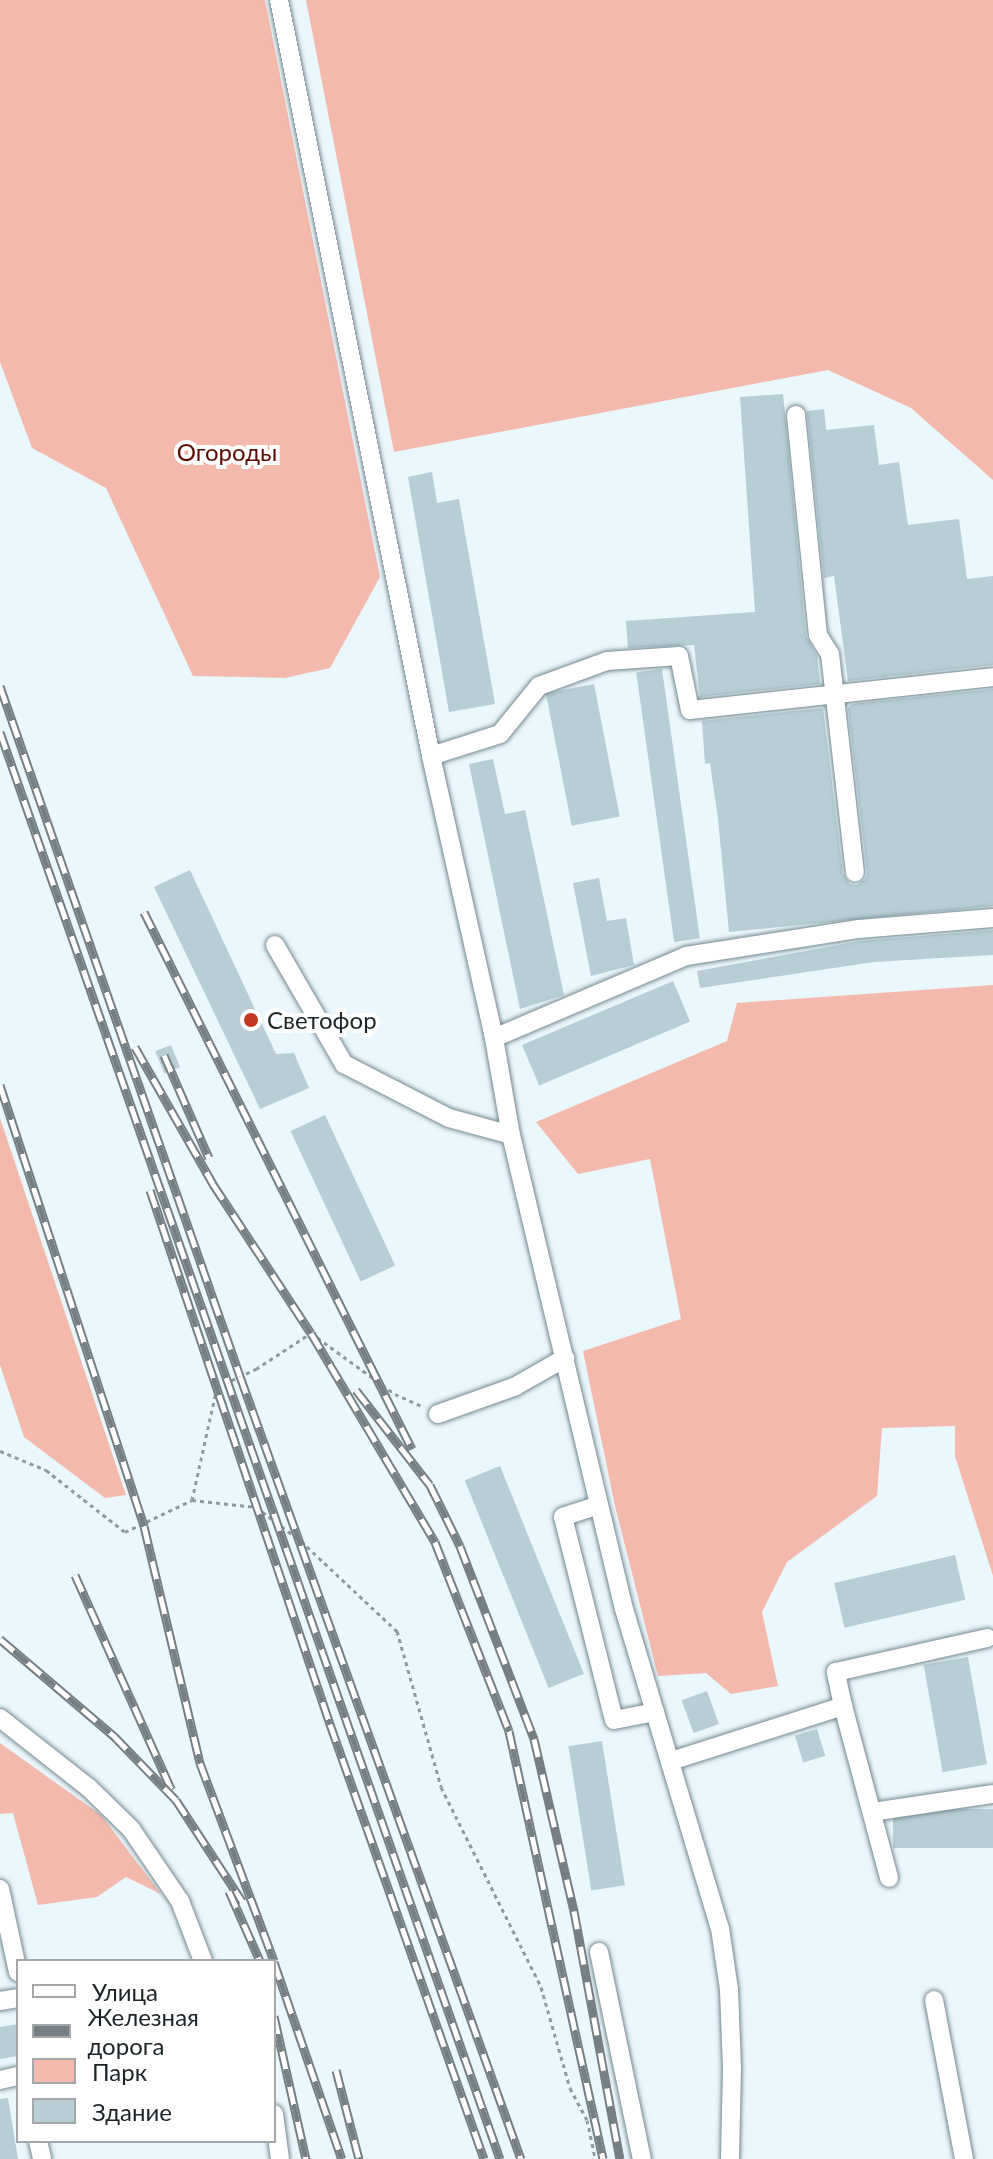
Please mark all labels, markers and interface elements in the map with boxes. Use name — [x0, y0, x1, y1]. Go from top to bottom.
park label: Огороды — [177, 438, 277, 466]
place label: Светофор — [267, 1006, 377, 1034]
marker: Светофор — [242, 1011, 260, 1029]
legend — [16, 1959, 276, 2143]
text: Улица — [92, 1977, 158, 2006]
text: Железная дорога — [87, 2002, 199, 2060]
text: Парк — [92, 2057, 147, 2086]
text: Здание — [92, 2097, 172, 2126]

